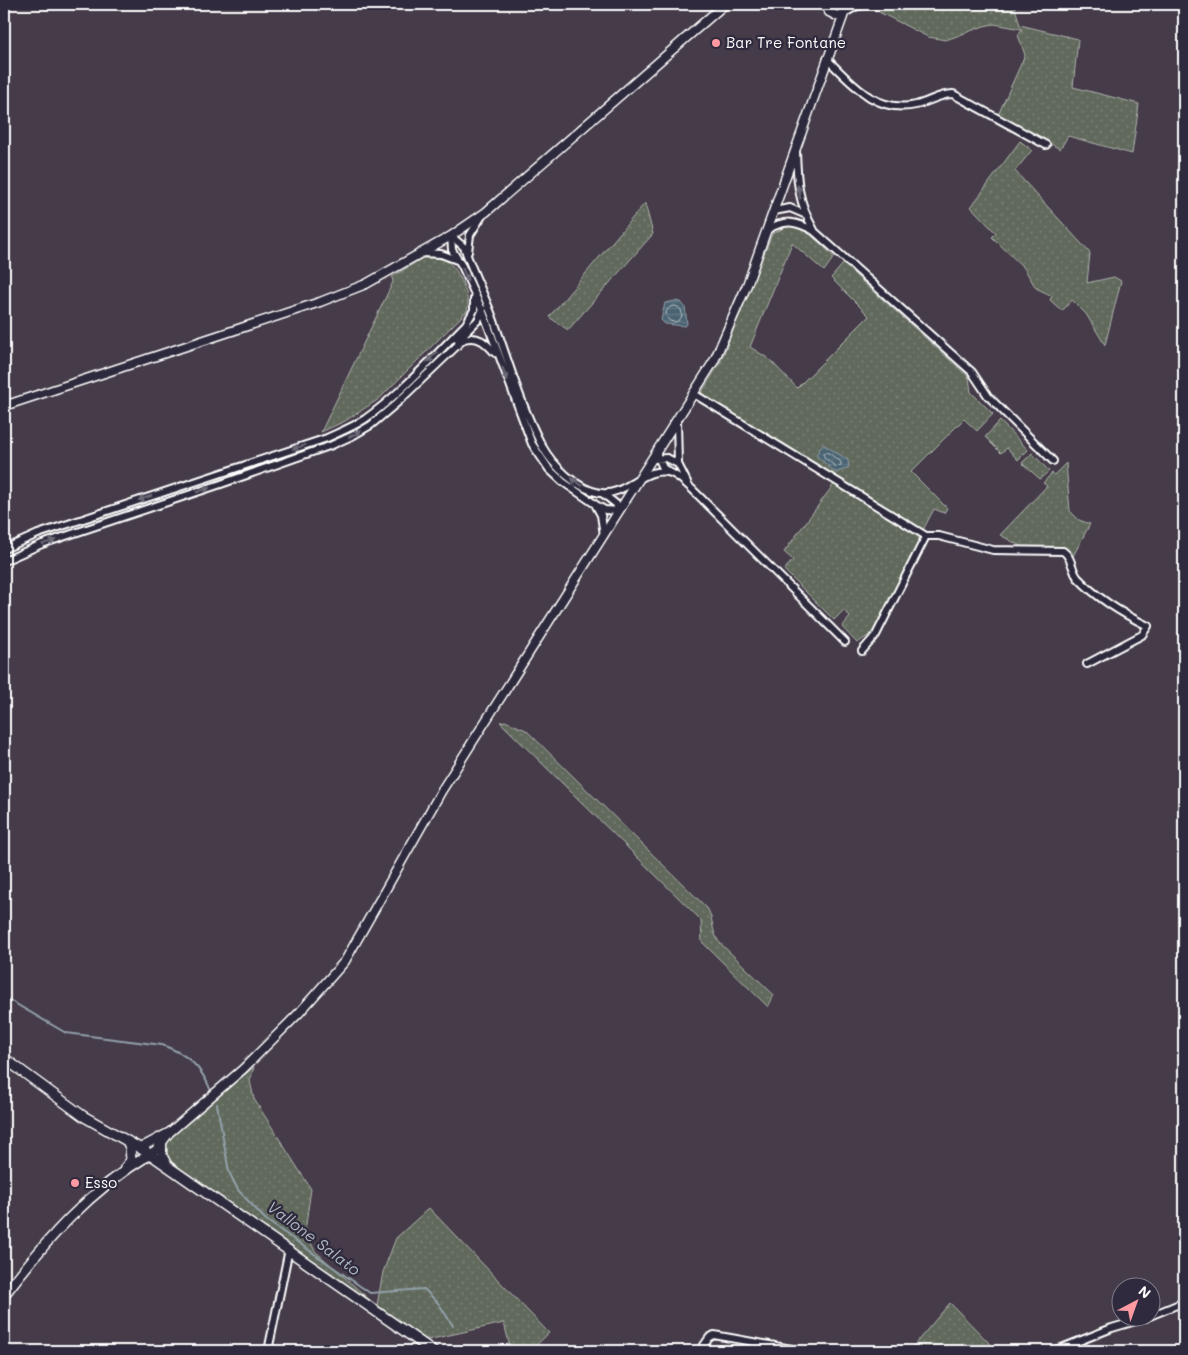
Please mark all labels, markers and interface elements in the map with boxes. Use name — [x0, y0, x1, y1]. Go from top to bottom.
place label: Bar Tre Fontane — [726, 32, 846, 52]
marker: Bar Tre Fontane — [710, 37, 722, 49]
one-way arrow — [794, 183, 802, 199]
one-way arrow — [462, 267, 470, 281]
one-way arrow — [426, 351, 438, 363]
one-way arrow — [501, 367, 509, 382]
one-way arrow — [348, 430, 362, 438]
one-way arrow — [292, 444, 307, 451]
one-way arrow — [571, 477, 584, 487]
one-way arrow — [195, 486, 210, 493]
one-way arrow — [138, 495, 153, 503]
one-way arrow — [41, 537, 56, 545]
place label: Esso — [85, 1172, 117, 1192]
marker: Esso — [69, 1177, 81, 1189]
water label: Vallone Salato — [263, 1196, 366, 1280]
north arrow — [1110, 1278, 1160, 1328]
text: N — [1135, 1281, 1155, 1302]

